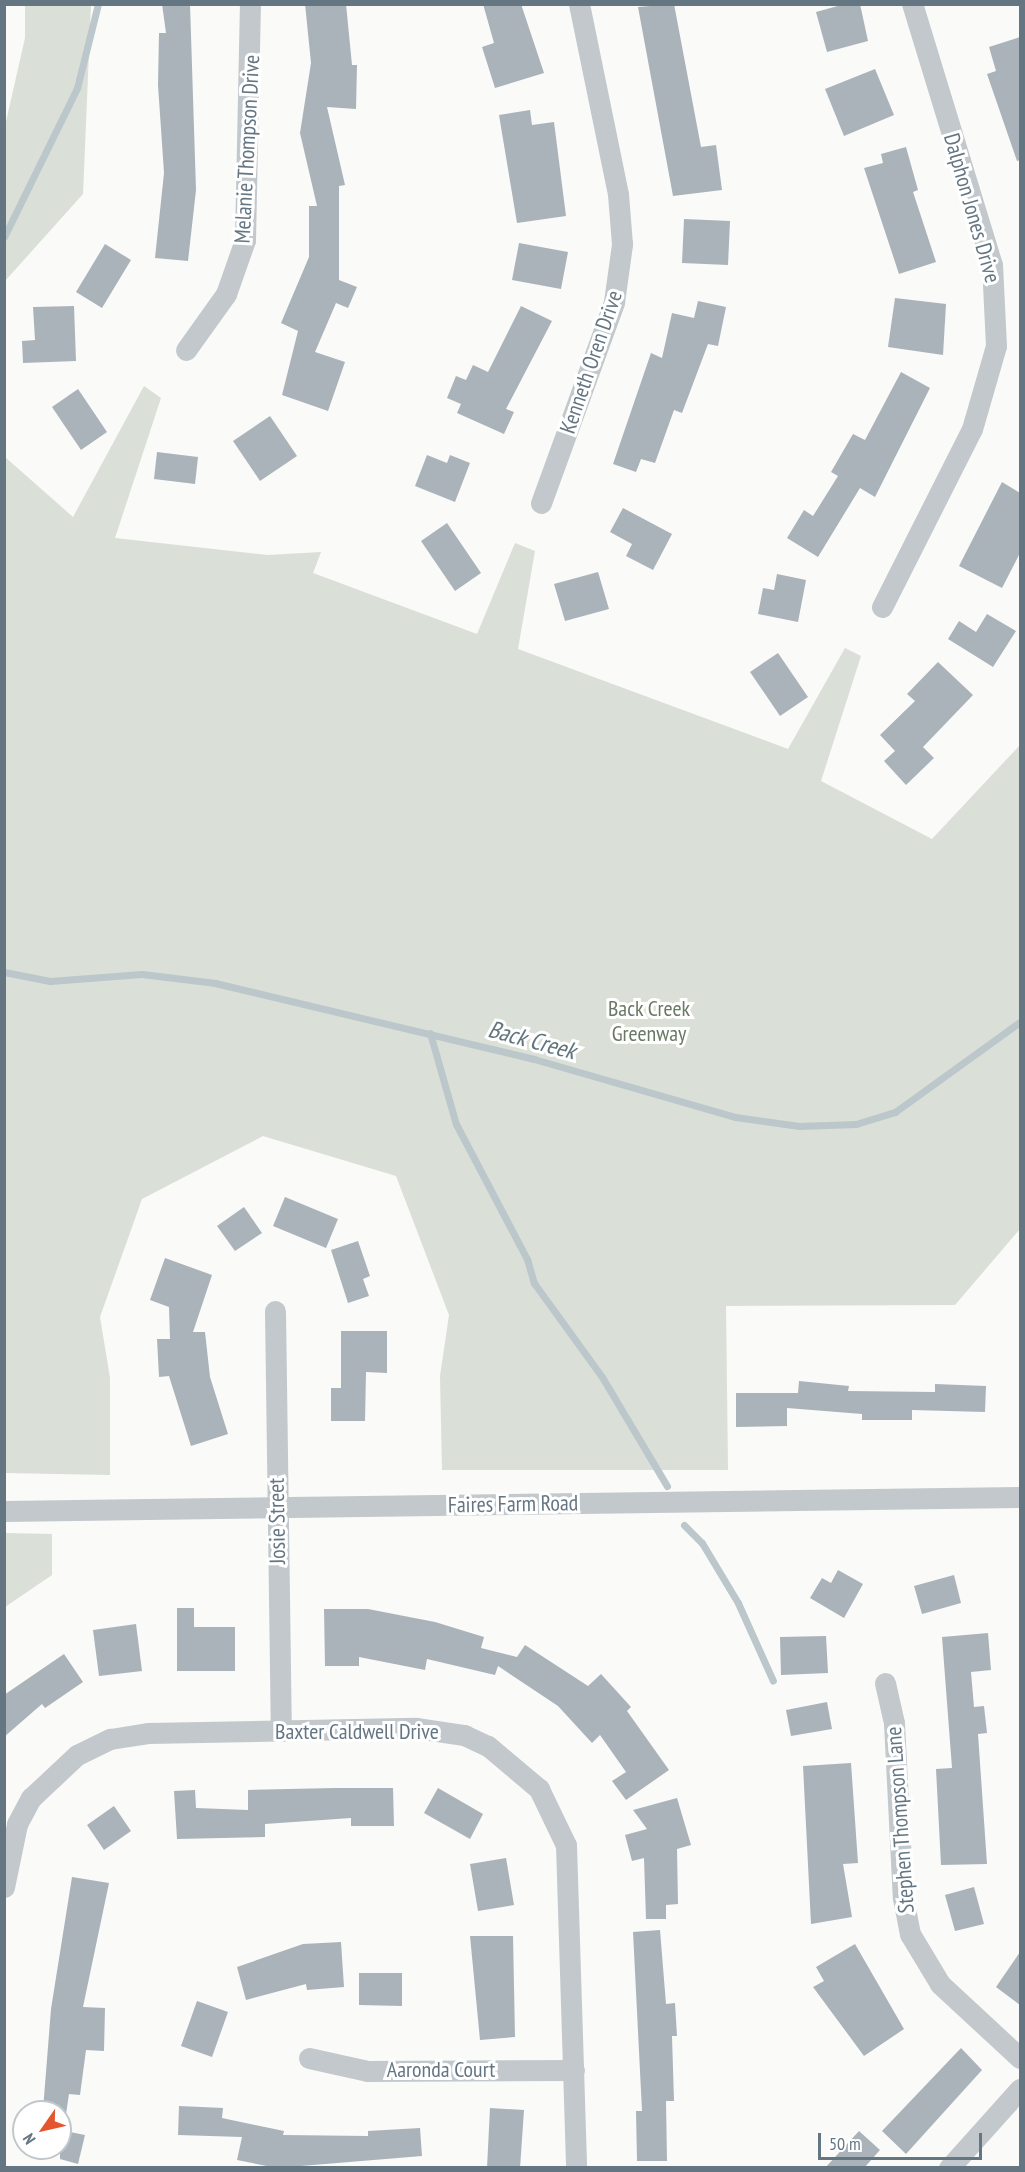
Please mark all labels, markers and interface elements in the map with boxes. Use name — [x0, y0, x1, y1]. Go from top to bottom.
street label: Melanie Thompson Drive — [229, 54, 265, 244]
street label: Dalphon Jones Drive — [938, 130, 1006, 286]
street label: Kenneth Oren Drive — [554, 287, 628, 437]
park label: Back Creek Greenway — [608, 995, 690, 1046]
water label: Back Creek — [485, 1014, 579, 1066]
street label: Josie Street — [263, 1478, 291, 1564]
street label: Faires Farm Road — [448, 1490, 578, 1518]
street label: Baxter Caldwell Drive — [275, 1719, 439, 1745]
street label: Stephen Thompson Lane — [880, 1726, 920, 1914]
street label: Aaronda Court — [387, 2057, 495, 2083]
north arrow — [12, 2100, 72, 2160]
scale bar — [821, 2121, 984, 2159]
text: N — [18, 2130, 39, 2148]
text: 50 m — [829, 2132, 861, 2155]

